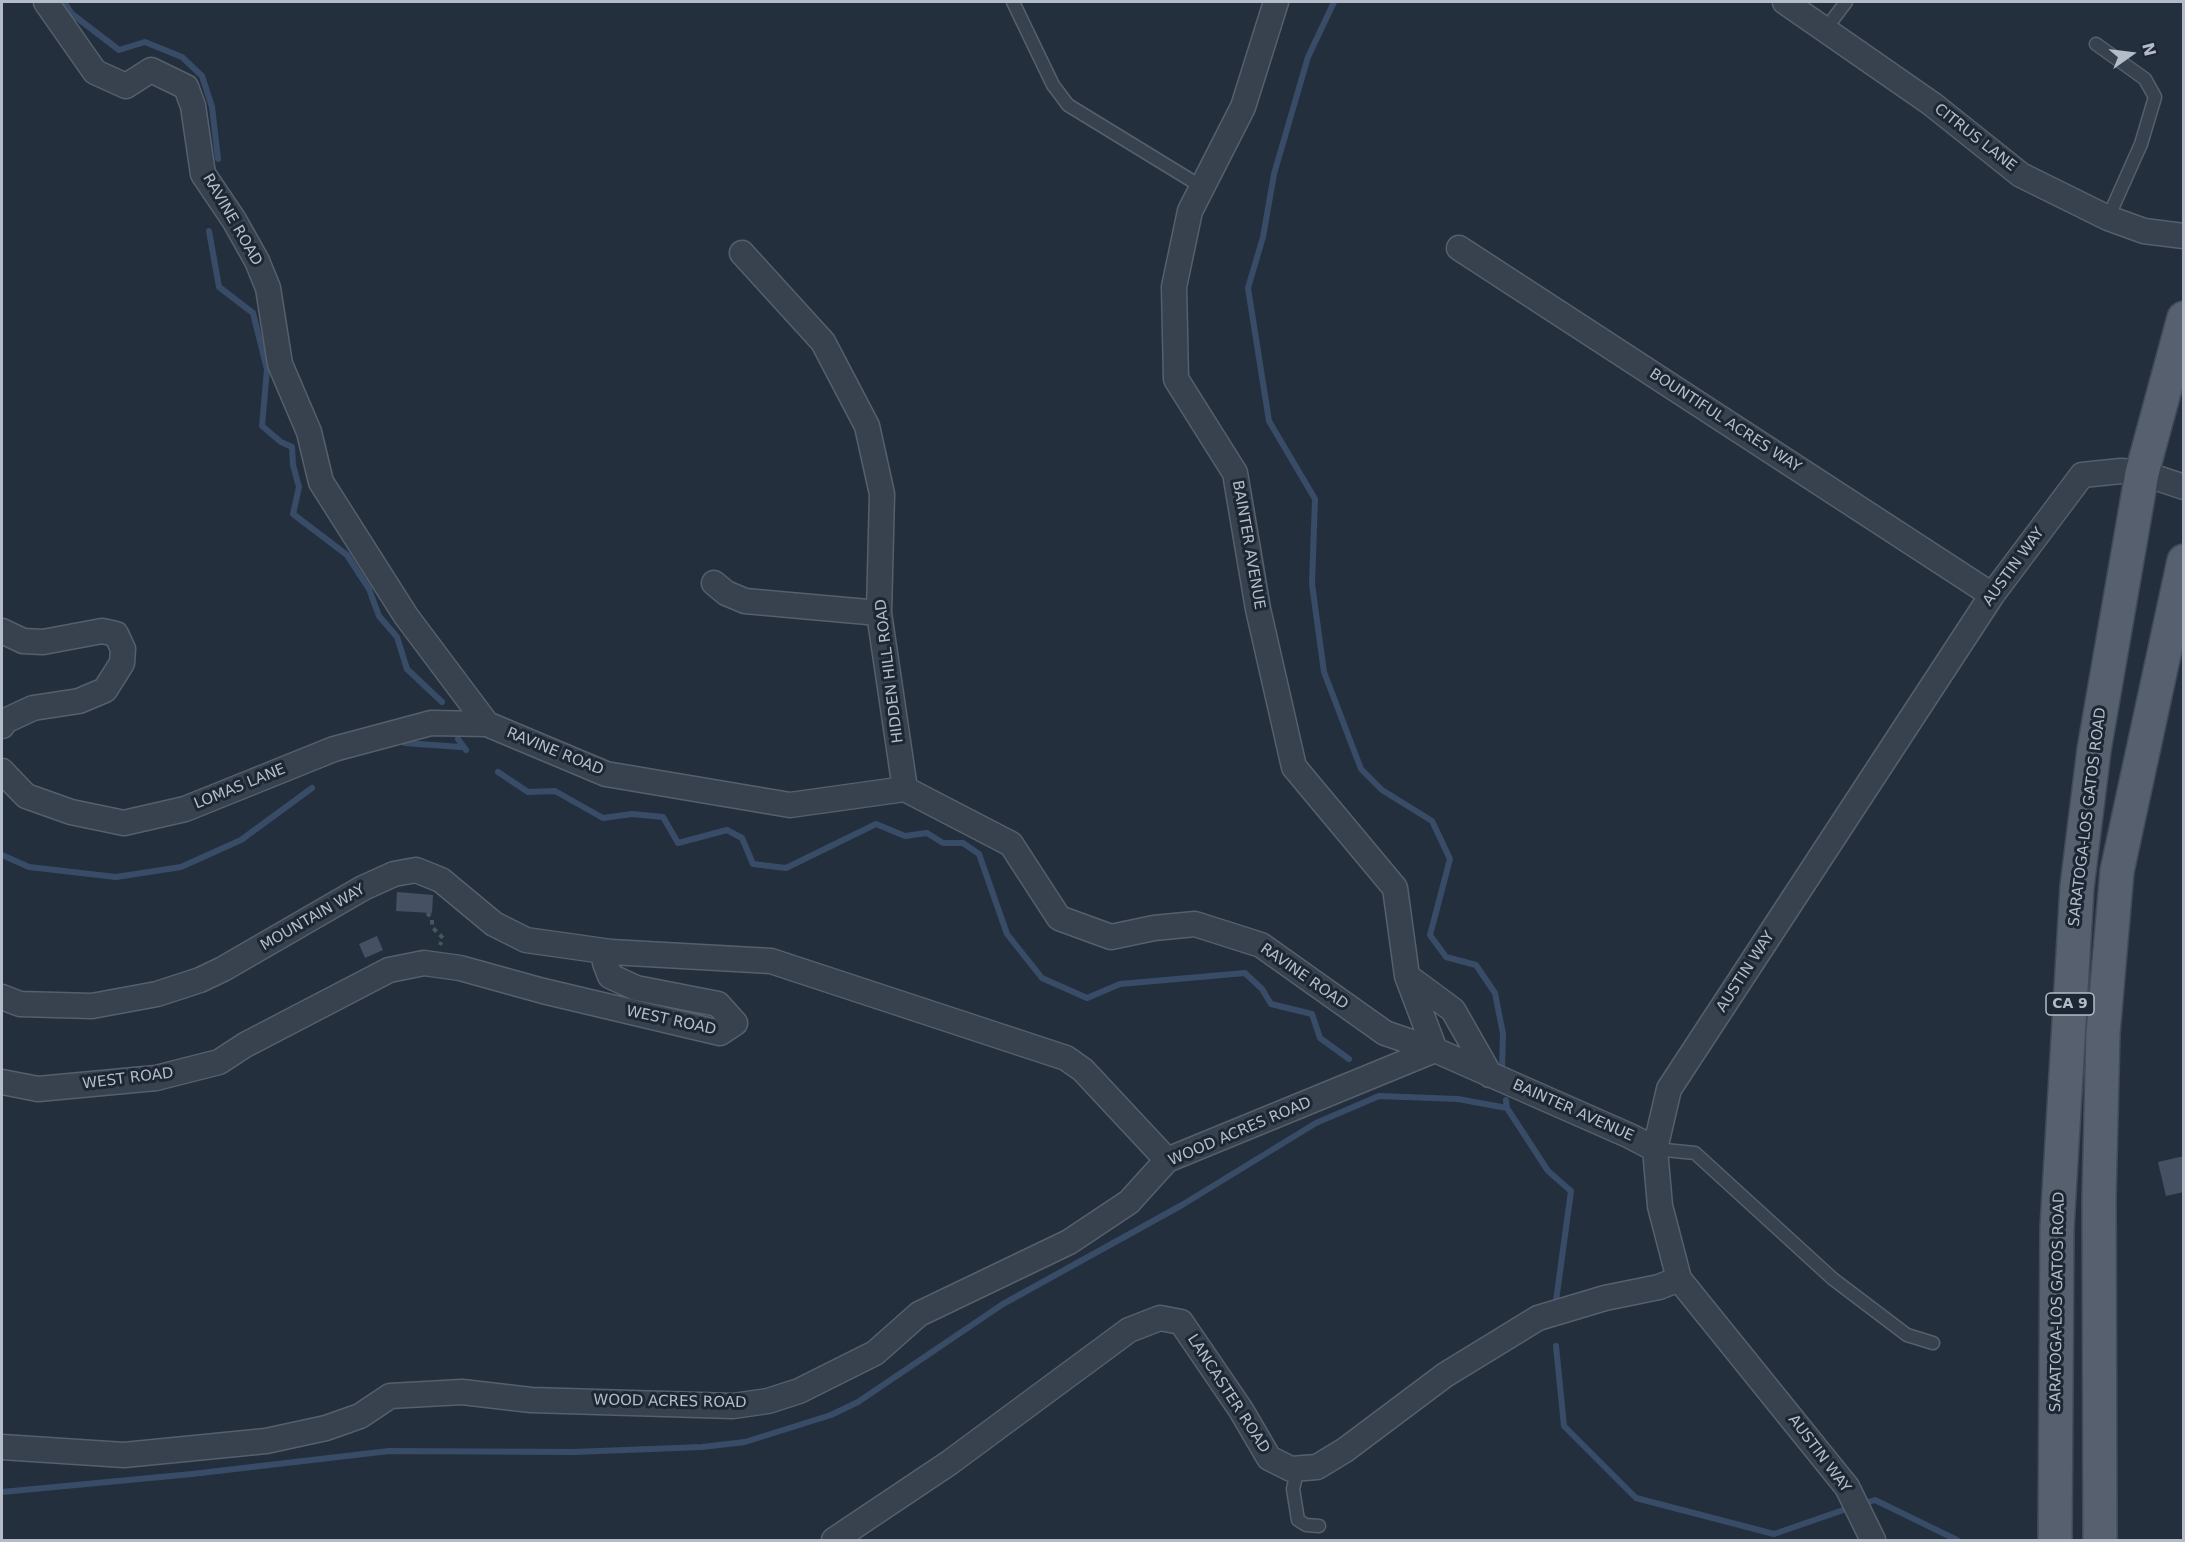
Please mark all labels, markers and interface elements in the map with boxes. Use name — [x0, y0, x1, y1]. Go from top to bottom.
north arrow — [2101, 24, 2161, 84]
text: N — [2138, 41, 2160, 58]
street label: CITRUS LANE — [1930, 100, 2020, 176]
street label: RAVINE ROAD — [198, 171, 266, 269]
street label: BOUNTIFUL ACRES WAY — [1646, 365, 1804, 477]
street label: BAINTER AVENUE — [1228, 479, 1268, 611]
street label: AUSTIN WAY — [1980, 524, 2048, 610]
street label: HIDDEN HILL ROAD — [872, 598, 908, 744]
street label: SARATOGA-LOS GATOS ROAD — [2066, 706, 2110, 928]
street label: RAVINE ROAD — [504, 724, 606, 780]
street label: LOMAS LANE — [192, 761, 288, 813]
street label: MOUNTAIN WAY — [257, 881, 369, 955]
street label: AUSTIN WAY — [1713, 928, 1779, 1016]
street label: RAVINE ROAD — [1257, 940, 1351, 1014]
road number: CA 9 — [2046, 993, 2094, 1015]
street label: WEST ROAD — [624, 1003, 718, 1039]
street label: WEST ROAD — [81, 1064, 175, 1094]
street label: BAINTER AVENUE — [1510, 1076, 1636, 1146]
street label: WOOD ACRES ROAD — [1166, 1094, 1314, 1170]
street label: SARATOGA-LOS GATOS ROAD — [2047, 1192, 2069, 1412]
street label: LANCASTER ROAD — [1183, 1331, 1273, 1457]
street label: WOOD ACRES ROAD — [593, 1392, 747, 1412]
street label: AUSTIN WAY — [1784, 1412, 1854, 1496]

